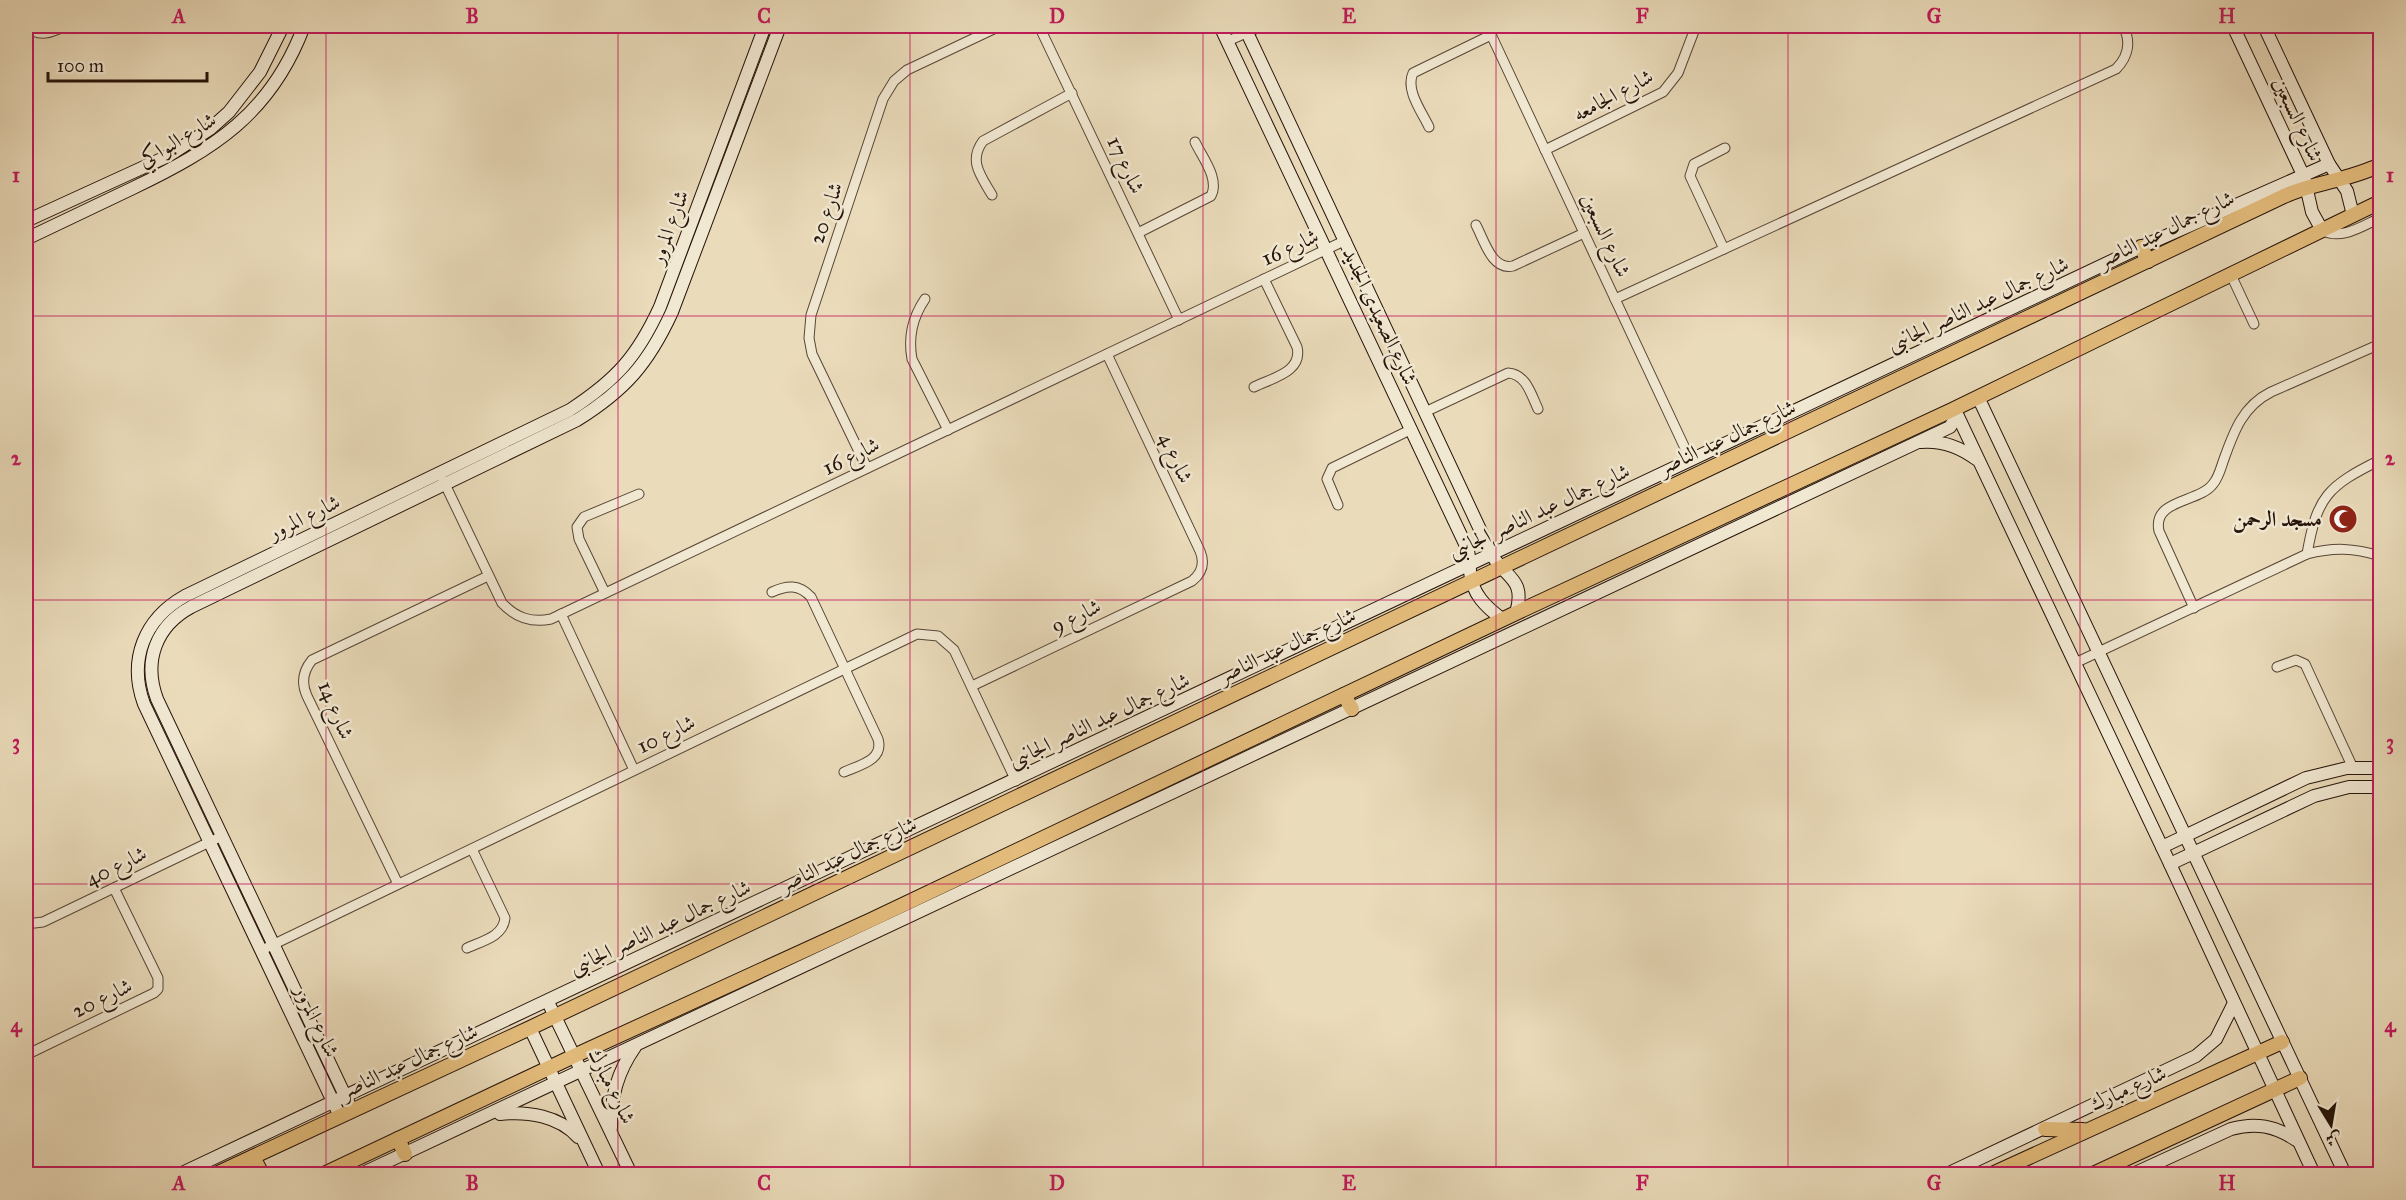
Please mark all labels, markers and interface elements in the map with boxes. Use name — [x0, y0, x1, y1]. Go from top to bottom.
text: A — [170, 4, 186, 28]
text: B — [465, 4, 479, 28]
text: C — [757, 4, 771, 28]
text: D — [1049, 4, 1065, 28]
text: E — [1342, 4, 1357, 28]
text: F — [1635, 4, 1649, 28]
text: G — [1927, 4, 1942, 28]
text: H — [2218, 4, 2236, 28]
scale bar — [48, 45, 207, 83]
text: 100 m — [57, 55, 104, 77]
street label: شارع الجامعه — [1568, 63, 1660, 131]
street label: شارع السبعين — [2263, 73, 2329, 167]
street label: شارع البواكي — [133, 107, 223, 178]
street label: شارع 17 — [1097, 132, 1151, 200]
text: 1 — [12, 163, 20, 187]
text: 1 — [2386, 163, 2394, 187]
street label: شارع 20 — [803, 179, 853, 249]
street label: شارع جمال عبد الناصر — [2092, 185, 2241, 279]
street label: شارع المرور — [643, 186, 699, 271]
street label: شارع السبعين — [1571, 189, 1637, 283]
street label: شارع 16 — [1257, 223, 1325, 276]
street label: شارع الصعيدى الجديد — [1332, 243, 1423, 391]
street label: شارع جمال عبد الناصر الجانبى — [1883, 251, 2075, 362]
street label: شارع جمال عبد الناصر — [1652, 394, 1802, 486]
street label: شارع 4 — [1149, 429, 1199, 489]
street label: شارع 16 — [818, 431, 886, 485]
text: 2 — [11, 446, 22, 470]
text: 2 — [2385, 446, 2396, 470]
street label: شارع جمال عبد الناصر الجانبى — [1444, 458, 1636, 569]
street label: شارع المرور — [262, 488, 346, 551]
mosque icon: مسجد الرحمن — [2327, 503, 2359, 535]
place label: مسجد الرحمن — [2233, 506, 2322, 533]
street label: شارع 9 — [1047, 593, 1107, 644]
street label: شارع جمال عبد الناصر — [1212, 602, 1362, 694]
street label: شارع جمال عبد الناصر الجانبى — [1004, 667, 1196, 778]
street label: شارع 14 — [308, 677, 360, 745]
street label: شارع 10 — [633, 709, 701, 764]
text: 3 — [12, 730, 20, 755]
text: 3 — [2386, 730, 2394, 755]
street label: شارع جمال عبد الناصر — [773, 811, 923, 903]
street label: شارع 40 — [81, 840, 153, 896]
street label: شارع جمال عبد الناصر الجانبى — [565, 874, 757, 985]
street label: شارع 20 — [68, 972, 138, 1028]
street label: شارع المرور — [284, 979, 345, 1063]
text: 4 — [10, 1013, 22, 1038]
text: 4 — [2384, 1013, 2396, 1038]
street label: شارع جمال عبد الناصر — [334, 1018, 484, 1110]
street label: شارع مبارك — [578, 1044, 641, 1130]
street label: شارع مبارك — [2086, 1060, 2172, 1121]
north arrow — [2301, 1095, 2361, 1155]
text: ش — [2324, 1128, 2343, 1150]
text: A — [170, 1171, 186, 1195]
text: B — [465, 1171, 479, 1195]
text: C — [757, 1171, 771, 1195]
text: D — [1049, 1171, 1065, 1195]
text: E — [1342, 1171, 1357, 1195]
text: F — [1635, 1171, 1649, 1195]
text: G — [1927, 1171, 1942, 1195]
text: H — [2218, 1171, 2236, 1195]

